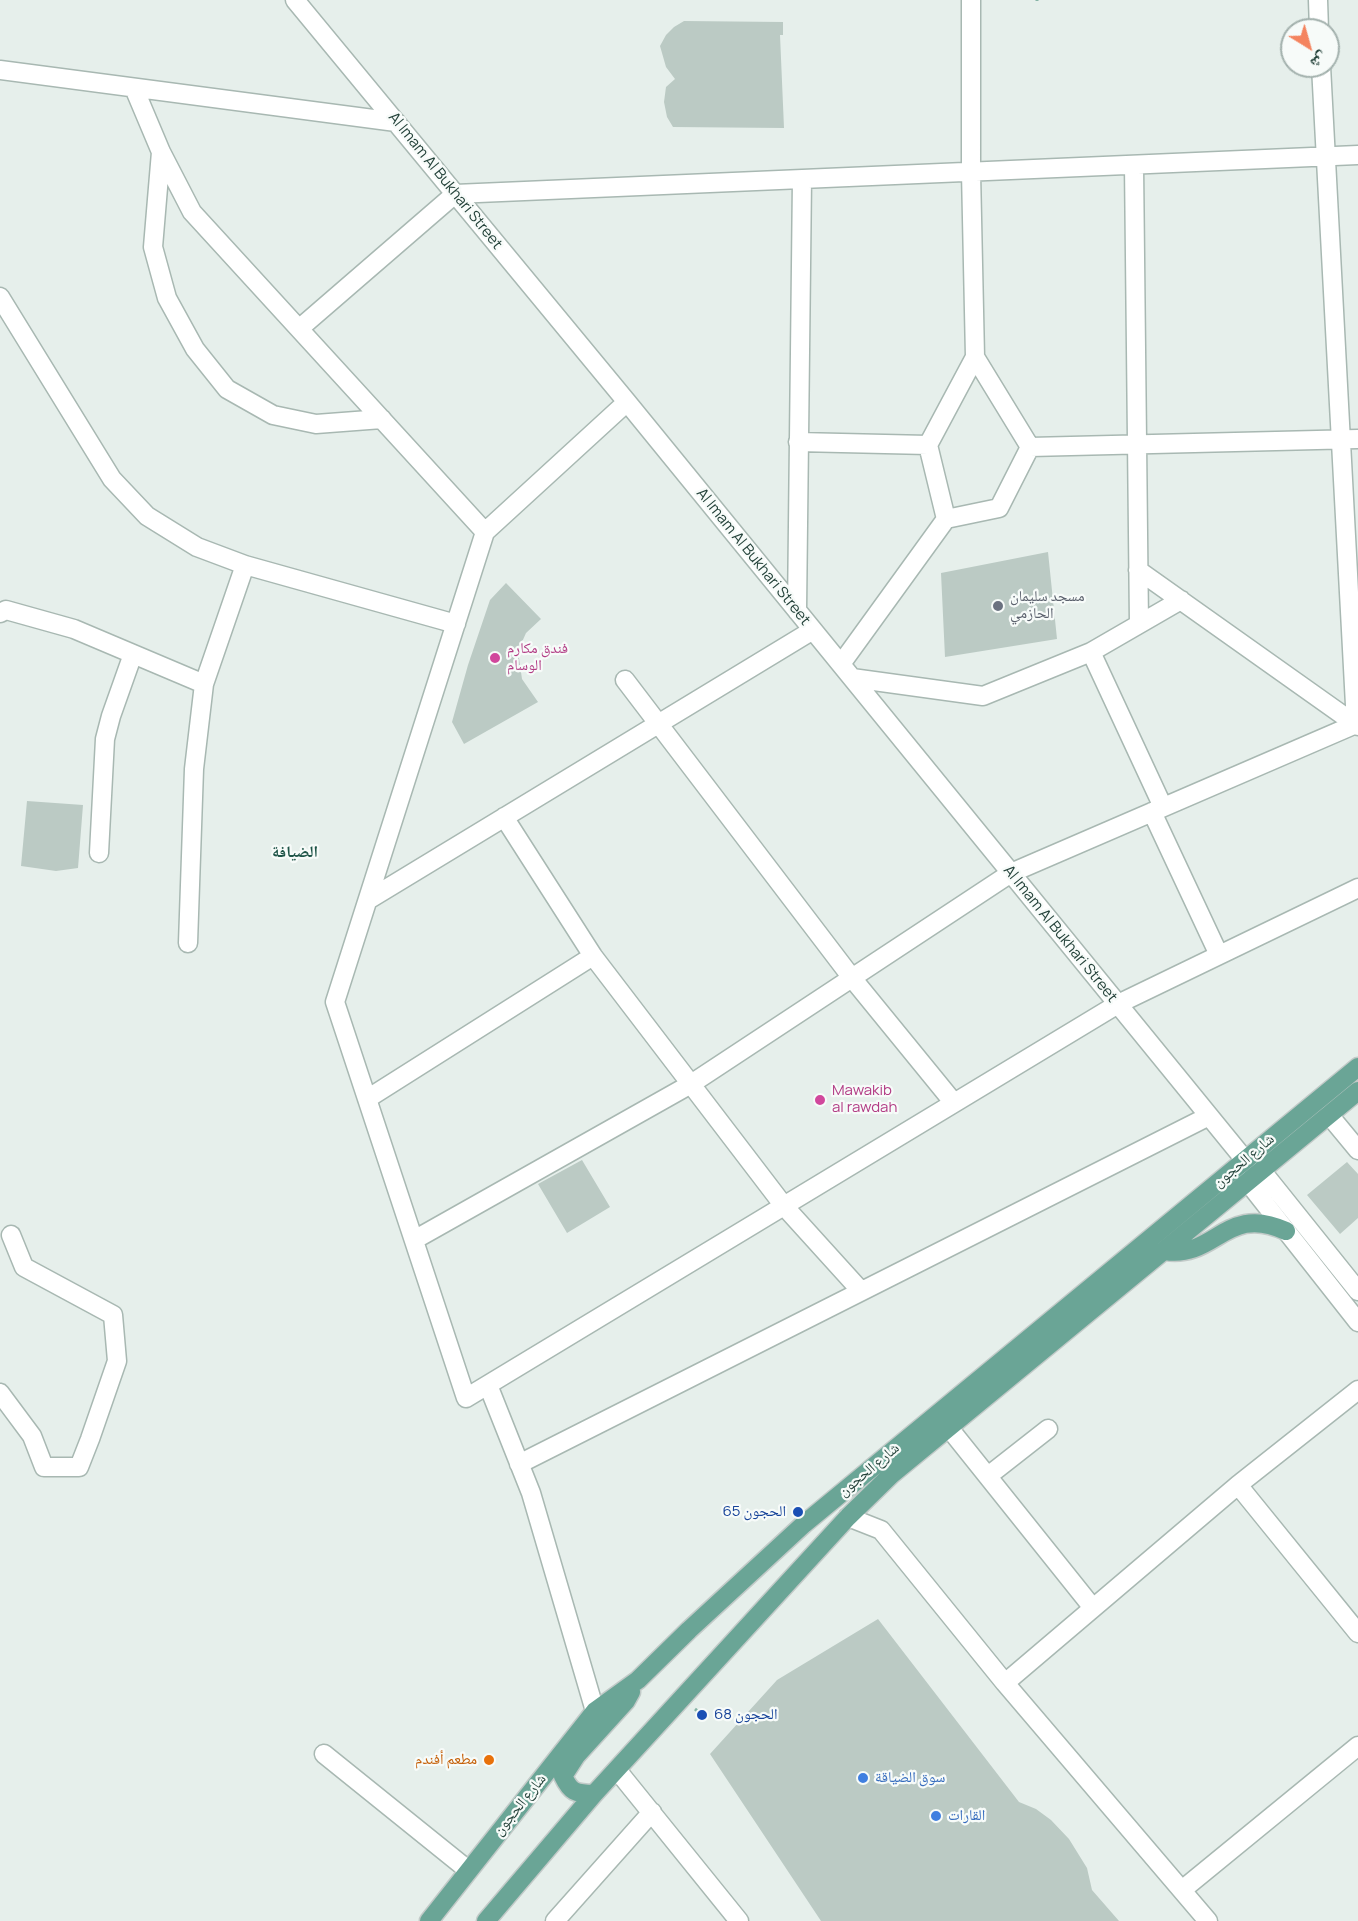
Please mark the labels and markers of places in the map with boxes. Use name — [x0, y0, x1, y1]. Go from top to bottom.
place label: مسجد سليمان الحازمي — [1010, 588, 1085, 623]
marker: مسجد سليمان الحازمي — [991, 599, 1005, 613]
place label: فندق مكارم الوسام — [507, 640, 568, 675]
marker: فندق مكارم الوسام — [488, 651, 502, 665]
place label: Mawakib al rawdah — [832, 1082, 897, 1117]
marker: Mawakib al rawdah — [813, 1093, 827, 1107]
place label: الحجون 65 — [722, 1503, 786, 1521]
marker: الحجون 65 — [791, 1505, 805, 1519]
place label: الحجون 68 — [714, 1706, 778, 1724]
marker: الحجون 68 — [695, 1708, 709, 1722]
place label: مطعم أفندم — [415, 1751, 477, 1769]
marker: مطعم أفندم — [482, 1753, 496, 1767]
place label: سوق الضياقة — [875, 1769, 945, 1787]
marker: سوق الضياقة — [856, 1771, 870, 1785]
place label: القارات — [948, 1807, 985, 1825]
marker: القارات — [929, 1809, 943, 1823]

